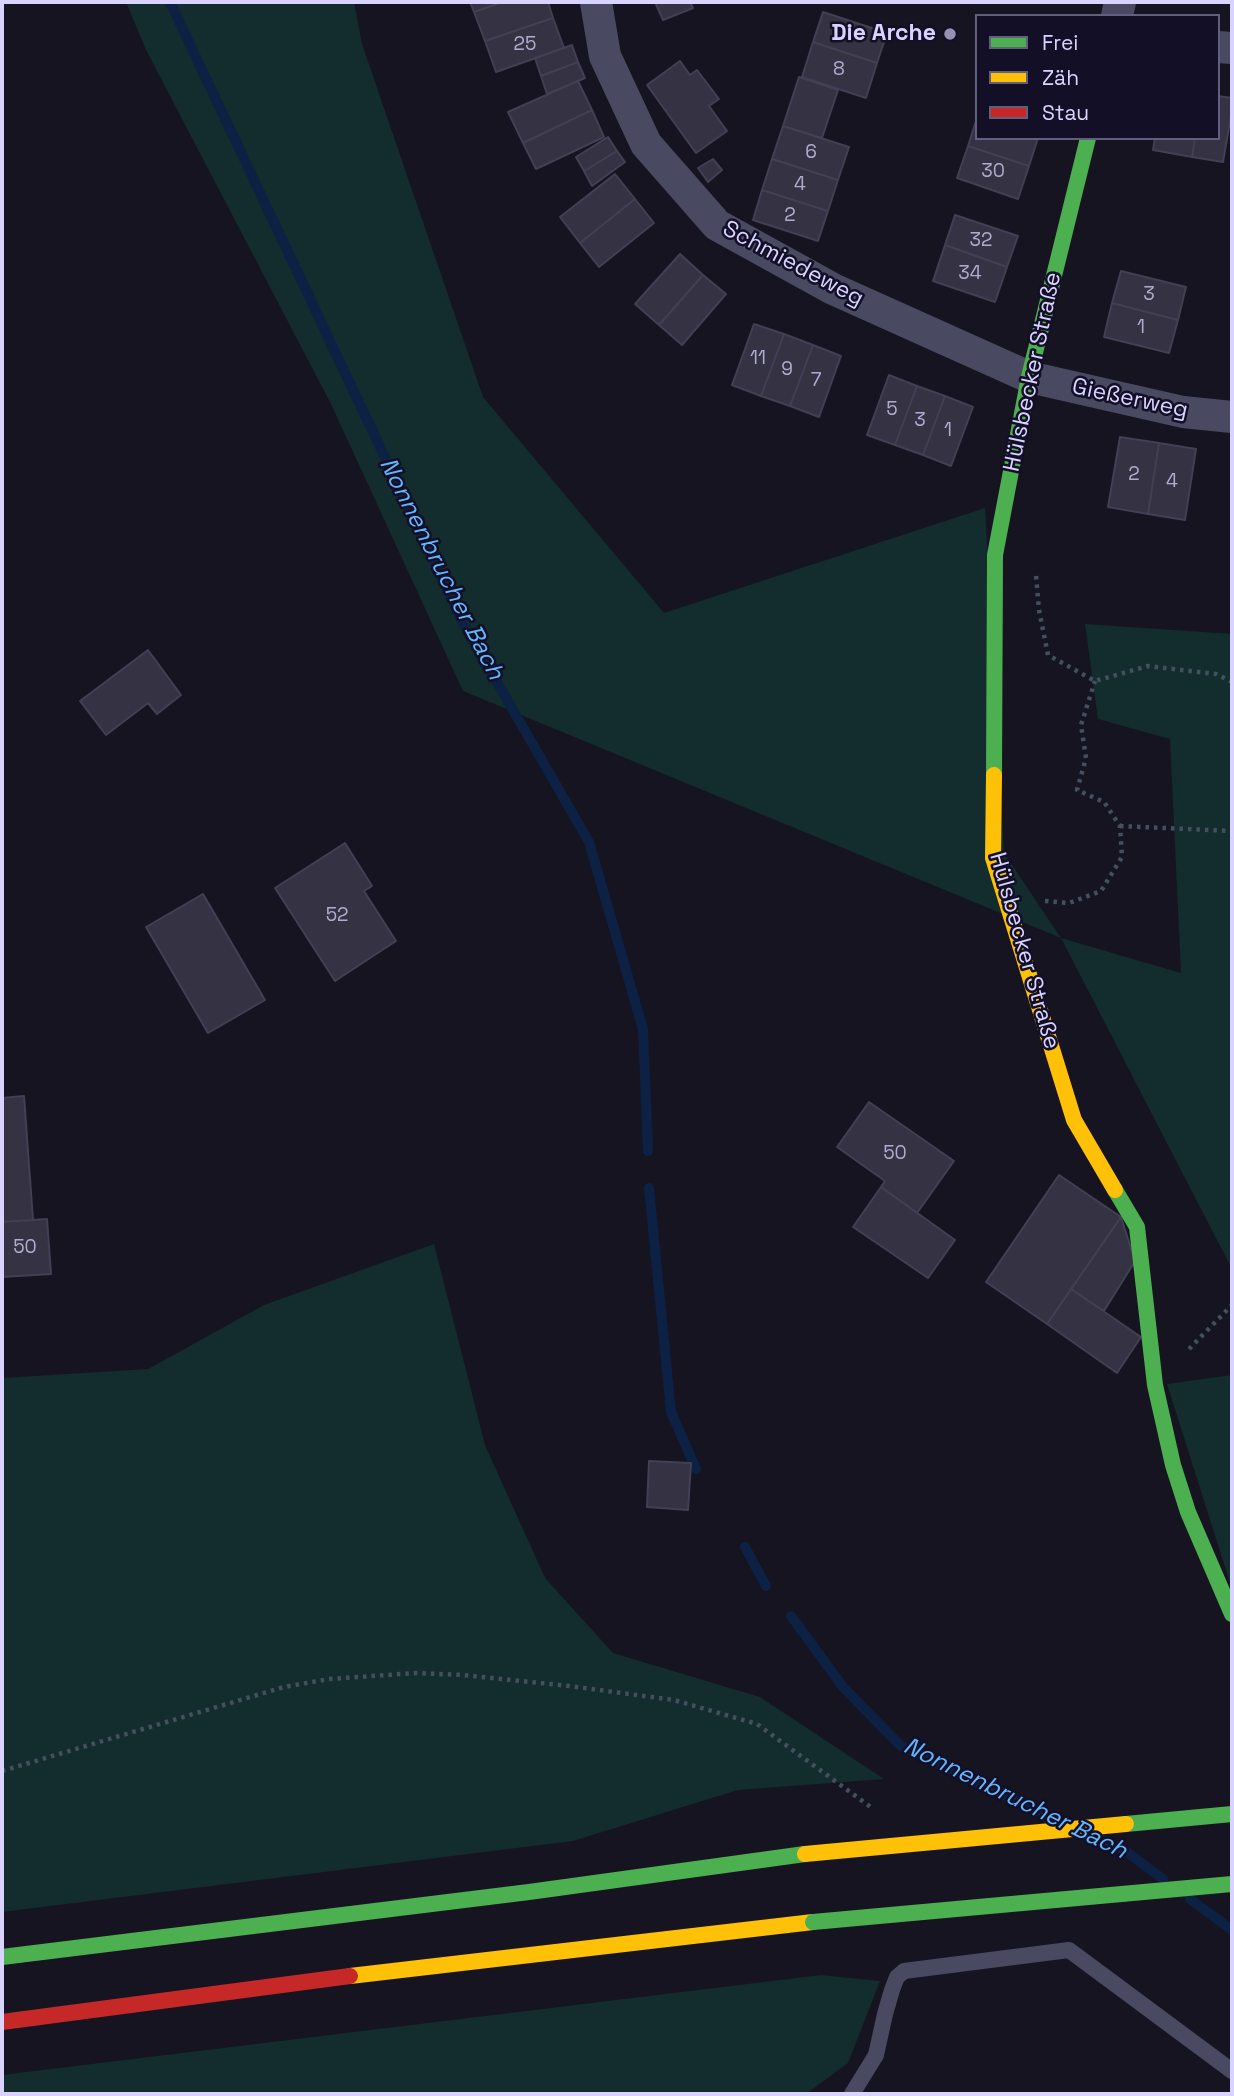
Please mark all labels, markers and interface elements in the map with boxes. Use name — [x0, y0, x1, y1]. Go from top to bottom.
legend — [975, 14, 1220, 140]
place label: Die Arche — [831, 20, 936, 48]
marker: Die Arche — [942, 26, 958, 42]
text: Frei — [1042, 29, 1078, 56]
house number: 25 — [514, 34, 536, 56]
house number: 8 — [833, 59, 845, 81]
text: Zäh — [1042, 64, 1079, 91]
text: Stau — [1042, 99, 1089, 126]
house number: 6 — [805, 142, 817, 164]
house number: 30 — [981, 161, 1005, 183]
house number: 4 — [794, 174, 806, 196]
house number: 2 — [784, 205, 796, 227]
street label: Schmiedeweg — [718, 215, 868, 313]
house number: 32 — [970, 230, 992, 252]
house number: 34 — [958, 263, 982, 285]
street label: Hülsbecker Straße — [998, 270, 1068, 474]
house number: 3 — [1143, 284, 1155, 306]
house number: 1 — [1137, 317, 1145, 339]
house number: 11 — [750, 348, 766, 370]
house number: 9 — [781, 359, 793, 381]
house number: 7 — [811, 370, 821, 392]
street label: Gießerweg — [1070, 373, 1190, 425]
house number: 5 — [886, 399, 898, 421]
house number: 3 — [914, 410, 926, 432]
house number: 1 — [944, 420, 952, 442]
water label: Nonnenbrucher Bach — [373, 453, 509, 685]
house number: 2 — [1128, 464, 1140, 486]
house number: 4 — [1166, 471, 1178, 493]
street label: Hülsbecker Straße — [983, 849, 1065, 1053]
house number: 52 — [326, 905, 348, 927]
house number: 50 — [883, 1143, 907, 1165]
house number: 50 — [13, 1237, 37, 1259]
water label: Nonnenbrucher Bach — [898, 1732, 1132, 1866]

